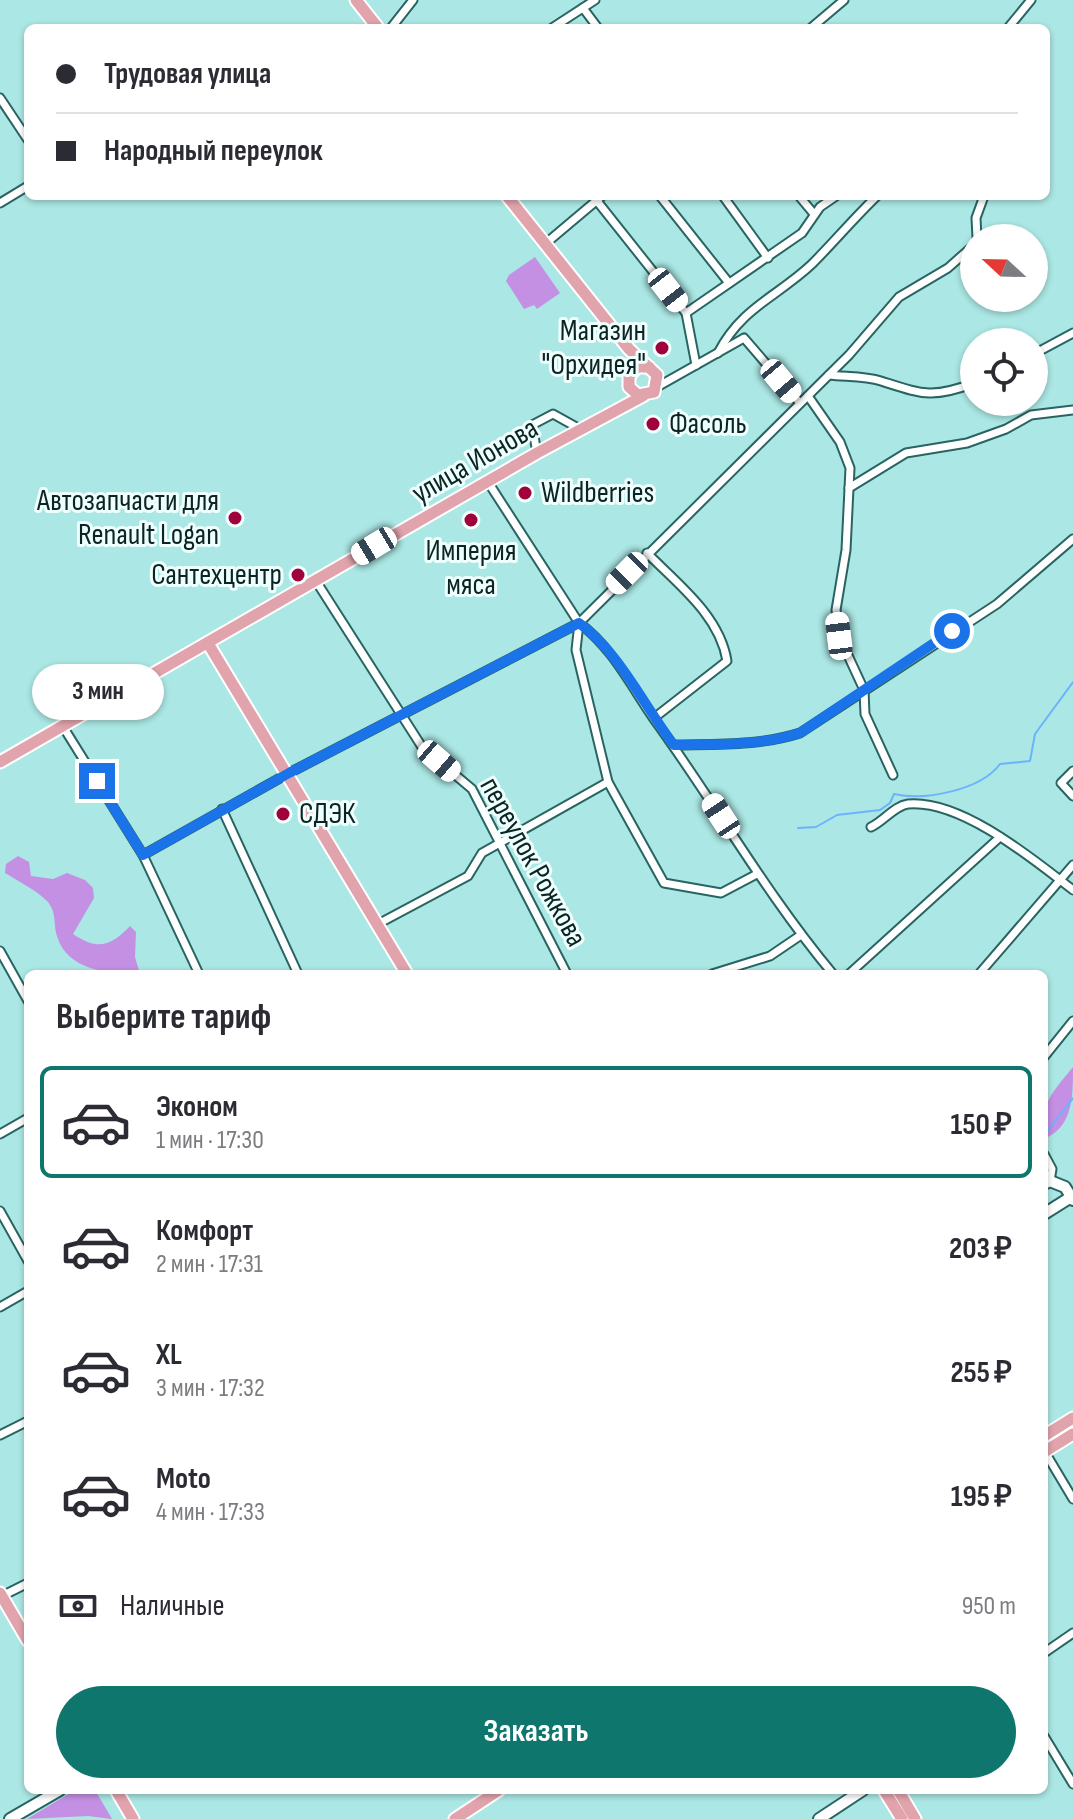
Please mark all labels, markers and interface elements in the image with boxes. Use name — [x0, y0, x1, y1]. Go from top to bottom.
text: Трудовая улица — [104, 56, 271, 92]
text: Народный переулок — [104, 133, 323, 169]
north arrow — [960, 224, 1048, 312]
map controls — [960, 224, 1048, 416]
car — [644, 264, 692, 316]
place label: Магазин "Орхидея" — [542, 313, 646, 383]
button: locate — [960, 328, 1048, 416]
marker: Магазин "Орхидея" — [653, 339, 671, 357]
car — [756, 355, 806, 407]
place label: Фасоль — [669, 406, 747, 442]
street label: улица Ионова — [405, 410, 545, 512]
marker: Фасоль — [644, 415, 662, 433]
place label: Wildberries — [541, 475, 654, 511]
place label: Автозапчасти для Renault Logan — [36, 483, 219, 553]
marker: Wildberries — [516, 484, 534, 502]
marker: Автозапчасти для Renault Logan — [226, 509, 244, 527]
marker: Империя мяса — [462, 511, 480, 529]
car — [347, 523, 401, 569]
place label: Империя мяса — [425, 533, 517, 603]
car — [602, 548, 652, 598]
place label: Сантехцентр — [151, 557, 282, 593]
marker: Сантехцентр — [289, 566, 307, 584]
car — [824, 611, 854, 661]
route start — [934, 613, 970, 649]
callout: 3 мин — [31, 665, 163, 721]
text: 3 мин — [72, 676, 124, 707]
car — [413, 736, 465, 786]
route end — [79, 763, 115, 799]
street label: переулок Рожкова — [472, 771, 594, 953]
car — [698, 789, 744, 843]
place label: СДЭК — [299, 796, 356, 832]
marker: СДЭК — [274, 805, 292, 823]
text: Выберите тариф — [56, 996, 271, 1039]
icon: car — [60, 1086, 132, 1158]
text: Эконом — [156, 1089, 238, 1125]
text: 150 ₽ — [951, 1107, 1012, 1143]
text: 1 мин · 17:30 — [156, 1125, 264, 1156]
icon: car — [60, 1210, 132, 1282]
text: Комфорт — [156, 1213, 253, 1249]
text: 203 ₽ — [949, 1231, 1012, 1267]
text: 2 мин · 17:31 — [156, 1249, 263, 1280]
icon: car — [60, 1334, 132, 1406]
text: XL — [156, 1337, 182, 1373]
text: 255 ₽ — [950, 1355, 1012, 1391]
text: 3 мин · 17:32 — [156, 1373, 265, 1404]
icon: car — [60, 1458, 132, 1530]
text: Moto — [156, 1461, 211, 1497]
text: 195 ₽ — [951, 1479, 1012, 1515]
text: 4 мин · 17:33 — [156, 1497, 265, 1528]
icon: cash — [56, 1584, 100, 1628]
text: Наличные — [120, 1588, 225, 1624]
text: 950 m — [962, 1591, 1016, 1622]
button: Заказать — [56, 1686, 1016, 1778]

